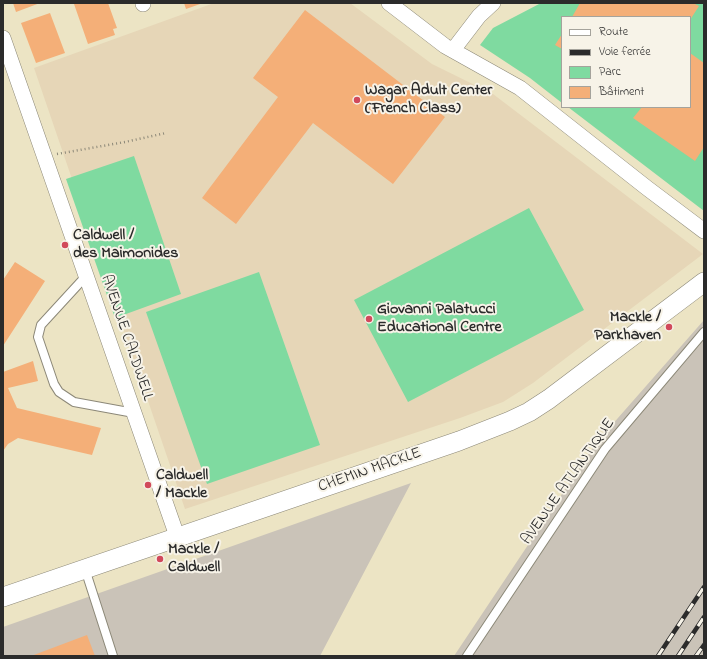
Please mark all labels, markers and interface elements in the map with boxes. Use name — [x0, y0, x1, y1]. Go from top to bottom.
legend — [561, 16, 691, 108]
text: Route — [599, 23, 628, 41]
text: Voie ferrée — [599, 43, 651, 61]
text: Parc — [599, 63, 621, 81]
place label: Wagar Adult Center (French Class) — [365, 81, 492, 119]
text: Bâtiment — [599, 83, 644, 101]
marker: Wagar Adult Center (French Class) — [352, 95, 362, 105]
place label: Caldwell / des Maimonides — [73, 226, 178, 264]
marker: Caldwell / des Maimonides — [60, 240, 70, 250]
street label: AVENUE CALDWELL — [95, 273, 157, 403]
place label: Giovanni Palatucci Educational Centre — [377, 300, 502, 338]
place label: Mackle / Parkhaven — [594, 308, 661, 346]
marker: Giovanni Palatucci Educational Centre — [364, 314, 374, 324]
marker: Mackle / Parkhaven — [664, 322, 674, 332]
street label: AVENUE ATLANTIQUE — [518, 415, 620, 549]
street label: CHEMIN MACKLE — [316, 444, 424, 498]
place label: Caldwell / Mackle — [156, 466, 208, 504]
marker: Caldwell / Mackle — [143, 480, 153, 490]
place label: Mackle / Caldwell — [168, 540, 220, 578]
marker: Mackle / Caldwell — [155, 554, 165, 564]

